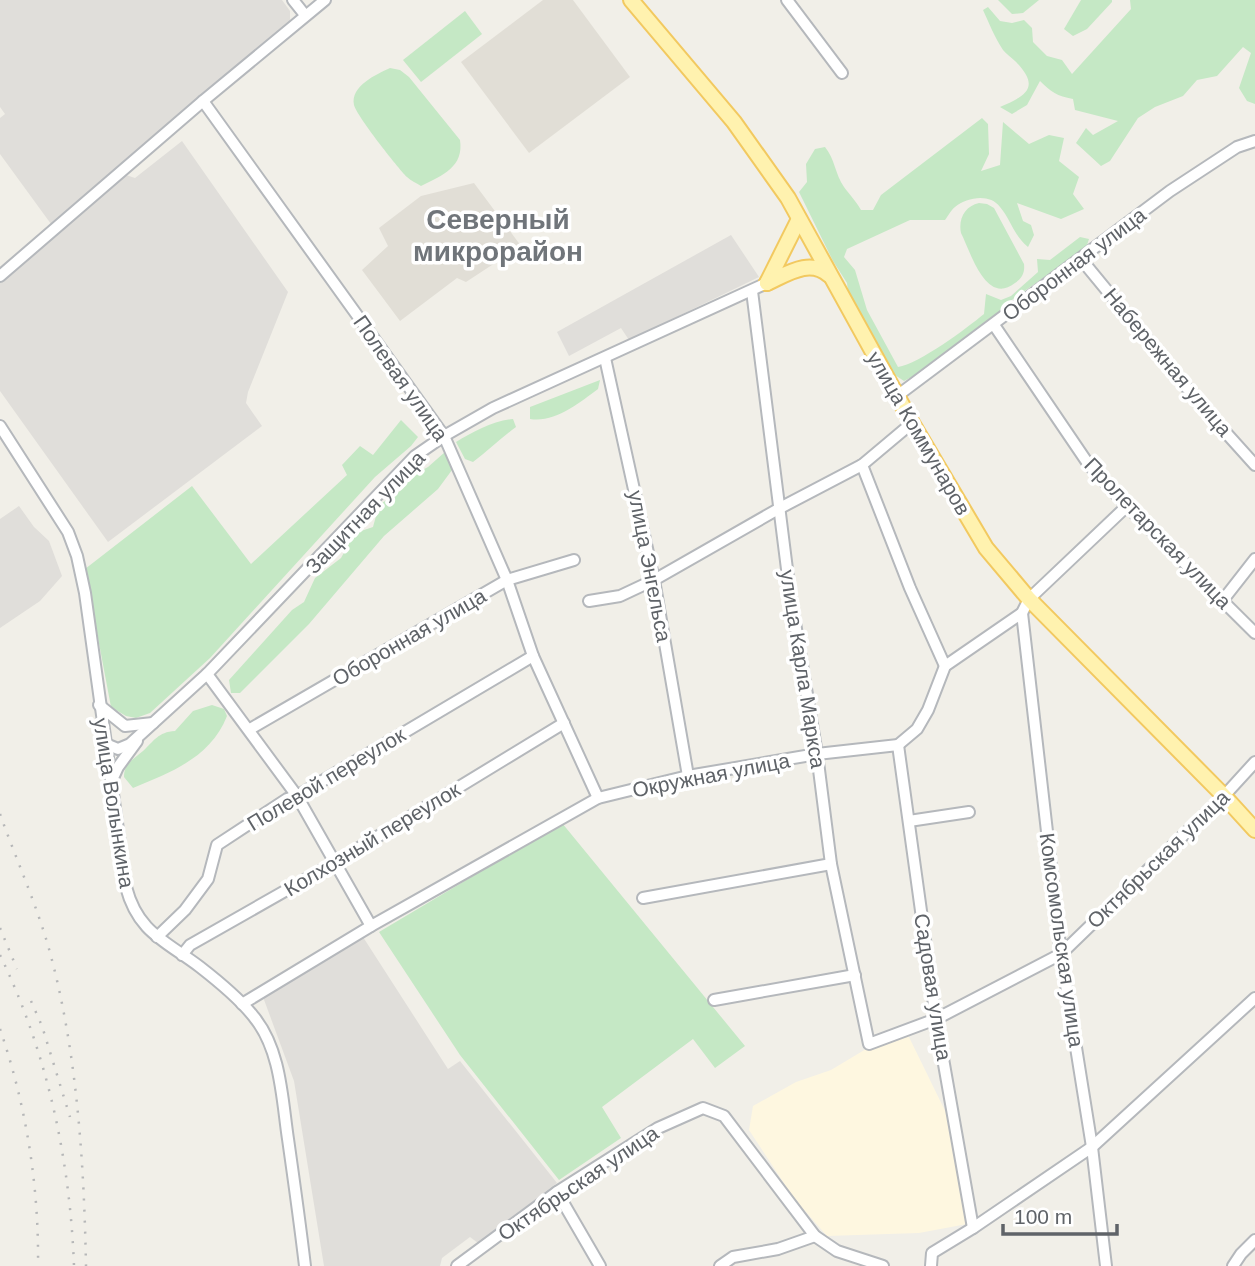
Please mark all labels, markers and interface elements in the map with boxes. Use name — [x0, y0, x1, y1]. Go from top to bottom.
street label: Оборонная улица — [998, 203, 1150, 325]
district label: Северный микрорайон — [413, 204, 583, 267]
street label: Набережная улица — [1100, 283, 1237, 441]
street label: Полевая улица — [349, 311, 453, 445]
street label: улица Коммунаров — [863, 347, 975, 519]
street label: Защитная улица — [301, 446, 429, 578]
street label: Пролетарская улица — [1080, 453, 1236, 613]
street label: улица Энгельса — [624, 488, 676, 644]
street label: улица Карла Маркса — [776, 568, 830, 770]
street label: Оборонная улица — [328, 584, 490, 690]
street label: улица Волынкина — [89, 716, 139, 890]
street label: Полевой переулок — [243, 722, 410, 835]
street label: Окружная улица — [630, 748, 792, 802]
street label: Колхозный переулок — [280, 777, 465, 901]
street label: Октябрьская улица — [1082, 785, 1234, 933]
street label: Комсомольская улица — [1036, 831, 1088, 1049]
street label: Садовая улица — [910, 912, 956, 1062]
street label: Октябрьская улица — [494, 1121, 663, 1245]
scale bar — [1003, 1192, 1117, 1236]
text: 100 m — [1014, 1205, 1072, 1228]

